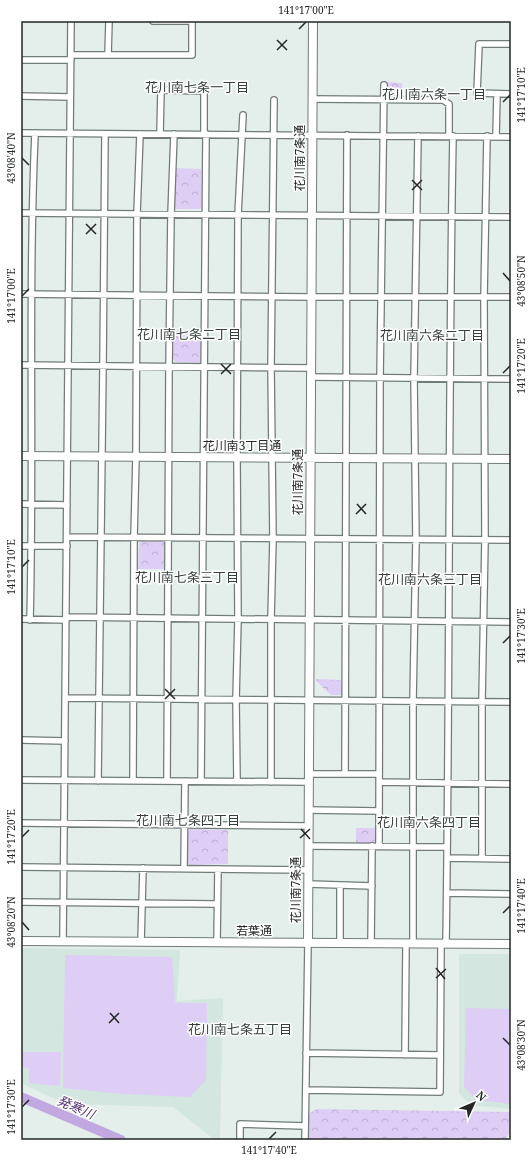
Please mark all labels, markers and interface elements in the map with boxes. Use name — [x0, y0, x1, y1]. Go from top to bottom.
text: 141°17'00"E — [278, 3, 334, 17]
text: 141°17'10"E — [514, 67, 528, 123]
district label: 花川南七条一丁目 — [145, 78, 249, 96]
district label: 花川南六条一丁目 — [382, 85, 486, 103]
street label: 花川南7条通 — [291, 125, 308, 191]
text: 43°08'40"N — [4, 132, 18, 184]
text: 43°08'50"N — [514, 255, 528, 307]
text: 141°17'00"E — [4, 268, 18, 324]
district label: 花川南七条二丁目 — [137, 325, 241, 343]
district label: 花川南六条二丁目 — [380, 326, 484, 344]
text: 141°17'20"E — [514, 338, 528, 394]
street label: 花川南3丁目通 — [203, 437, 281, 454]
street label: 花川南7条通 — [289, 449, 306, 515]
text: 141°17'10"E — [4, 539, 18, 595]
district label: 花川南七条三丁目 — [135, 568, 239, 586]
district label: 花川南六条三丁目 — [378, 570, 482, 588]
text: 141°17'30"E — [514, 608, 528, 664]
text: 141°17'20"E — [4, 809, 18, 865]
district label: 花川南七条四丁目 — [136, 811, 240, 829]
district label: 花川南六条四丁目 — [377, 813, 481, 831]
street label: 花川南7条通 — [287, 857, 304, 923]
text: 141°17'40"E — [514, 878, 528, 934]
text: 43°08'20"N — [4, 896, 18, 948]
street label: 若葉通 — [236, 922, 272, 939]
text: 43°08'30"N — [514, 1019, 528, 1071]
district label: 花川南七条五丁目 — [188, 1020, 292, 1038]
text: 141°17'30"E — [4, 1079, 18, 1135]
north arrow — [454, 1083, 494, 1123]
text: N — [473, 1087, 490, 1104]
water label: 発寒川 — [55, 1091, 99, 1124]
text: 141°17'40"E — [241, 1143, 297, 1157]

